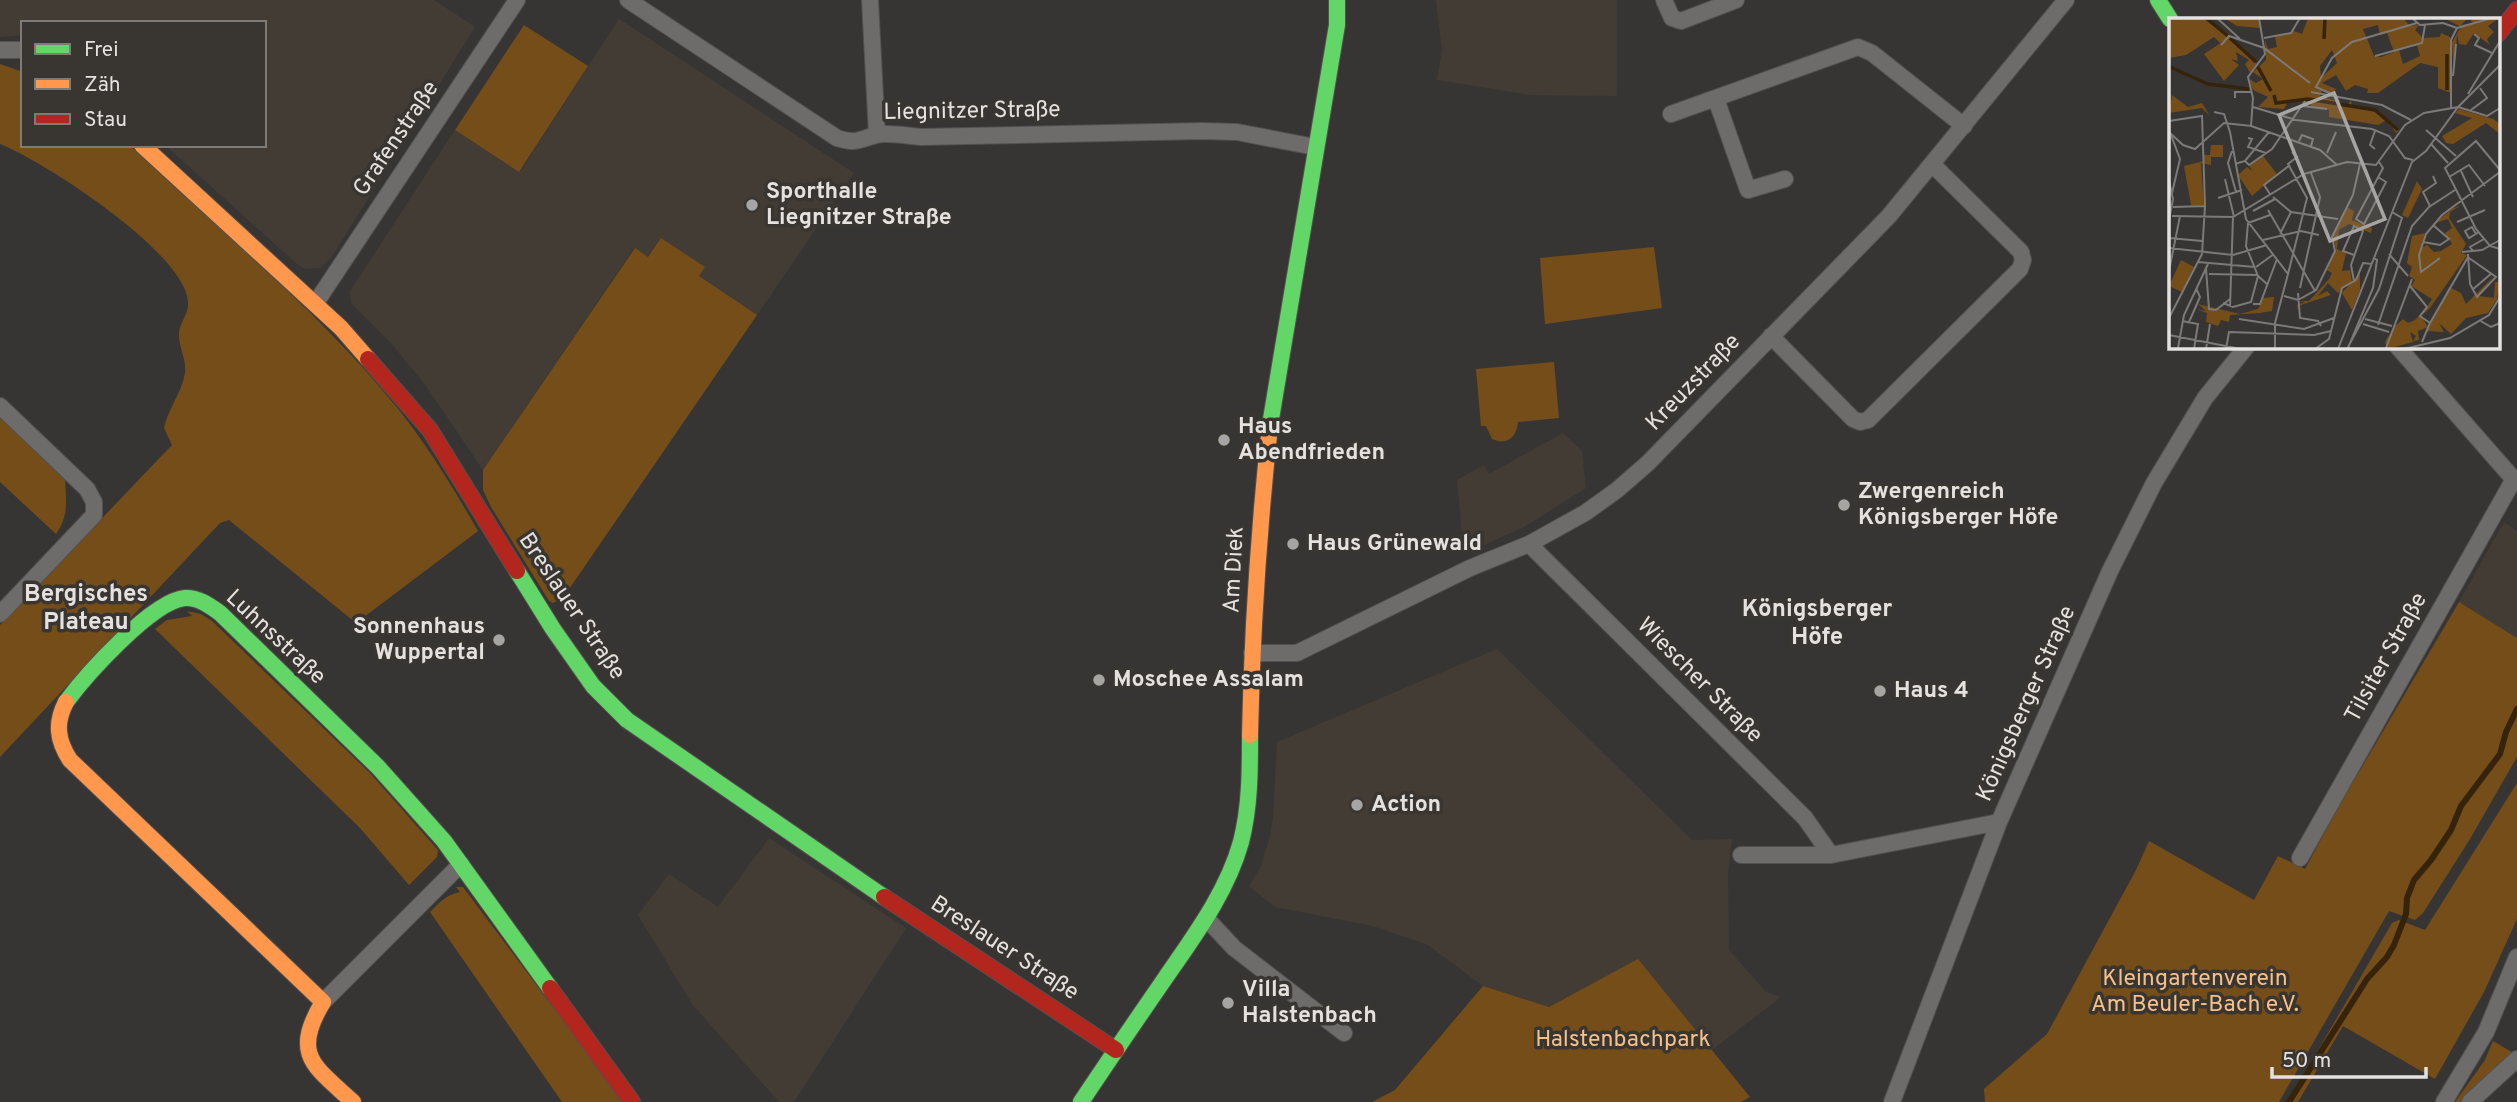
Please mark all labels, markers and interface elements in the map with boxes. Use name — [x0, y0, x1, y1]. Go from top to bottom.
inset map — [2169, 18, 2500, 348]
legend — [21, 21, 266, 147]
text: Frei — [84, 37, 119, 64]
text: Zäh — [84, 72, 121, 99]
street label: Grafenstraße — [348, 76, 446, 202]
street label: Liegnitzer Straße — [883, 96, 1061, 128]
text: Stau — [84, 107, 127, 134]
place label: Sporthalle Liegnitzer Straße — [766, 178, 952, 233]
marker: Sporthalle Liegnitzer Straße — [744, 197, 760, 213]
street label: Kreuzstraße — [1640, 328, 1748, 438]
place label: Haus Abendfrieden — [1238, 413, 1385, 468]
marker: Haus Abendfrieden — [1216, 432, 1232, 448]
place label: Zwergenreich Königsberger Höfe — [1858, 478, 2058, 533]
marker: Zwergenreich Königsberger Höfe — [1836, 497, 1852, 513]
street label: Am Diek — [1218, 526, 1252, 614]
street label: Breslauer Straße — [511, 528, 631, 686]
place label: Haus Grünewald — [1307, 530, 1482, 559]
marker: Haus Grünewald — [1285, 536, 1301, 552]
district label: Bergisches Plateau — [24, 580, 148, 638]
street label: Luhnsstraße — [219, 584, 331, 692]
street label: Tilsiter Straße — [2339, 588, 2435, 728]
district label: Königsberger Höfe — [1742, 595, 1892, 653]
street label: Königsberger Straße — [1971, 602, 2083, 806]
street label: Wiescher Straße — [1630, 612, 1768, 750]
place label: Sonnenhaus Wuppertal — [353, 613, 485, 668]
marker: Sonnenhaus Wuppertal — [491, 632, 507, 648]
place label: Moschee Assalam — [1113, 666, 1304, 695]
marker: Moschee Assalam — [1091, 672, 1107, 688]
place label: Haus 4 — [1894, 677, 1969, 706]
marker: Haus 4 — [1872, 683, 1888, 699]
place label: Action — [1371, 791, 1441, 820]
marker: Action — [1349, 797, 1365, 813]
street label: Breslauer Straße — [924, 890, 1084, 1008]
park label: Kleingartenverein Am Beuler-Bach e.V. — [2091, 965, 2299, 1020]
place label: Villa Halstenbach — [1242, 976, 1377, 1031]
marker: Villa Halstenbach — [1220, 995, 1236, 1011]
park label: Halstenbachpark — [1535, 1026, 1711, 1055]
scale bar — [2272, 1036, 2426, 1080]
text: 50 m — [2282, 1048, 2331, 1075]

